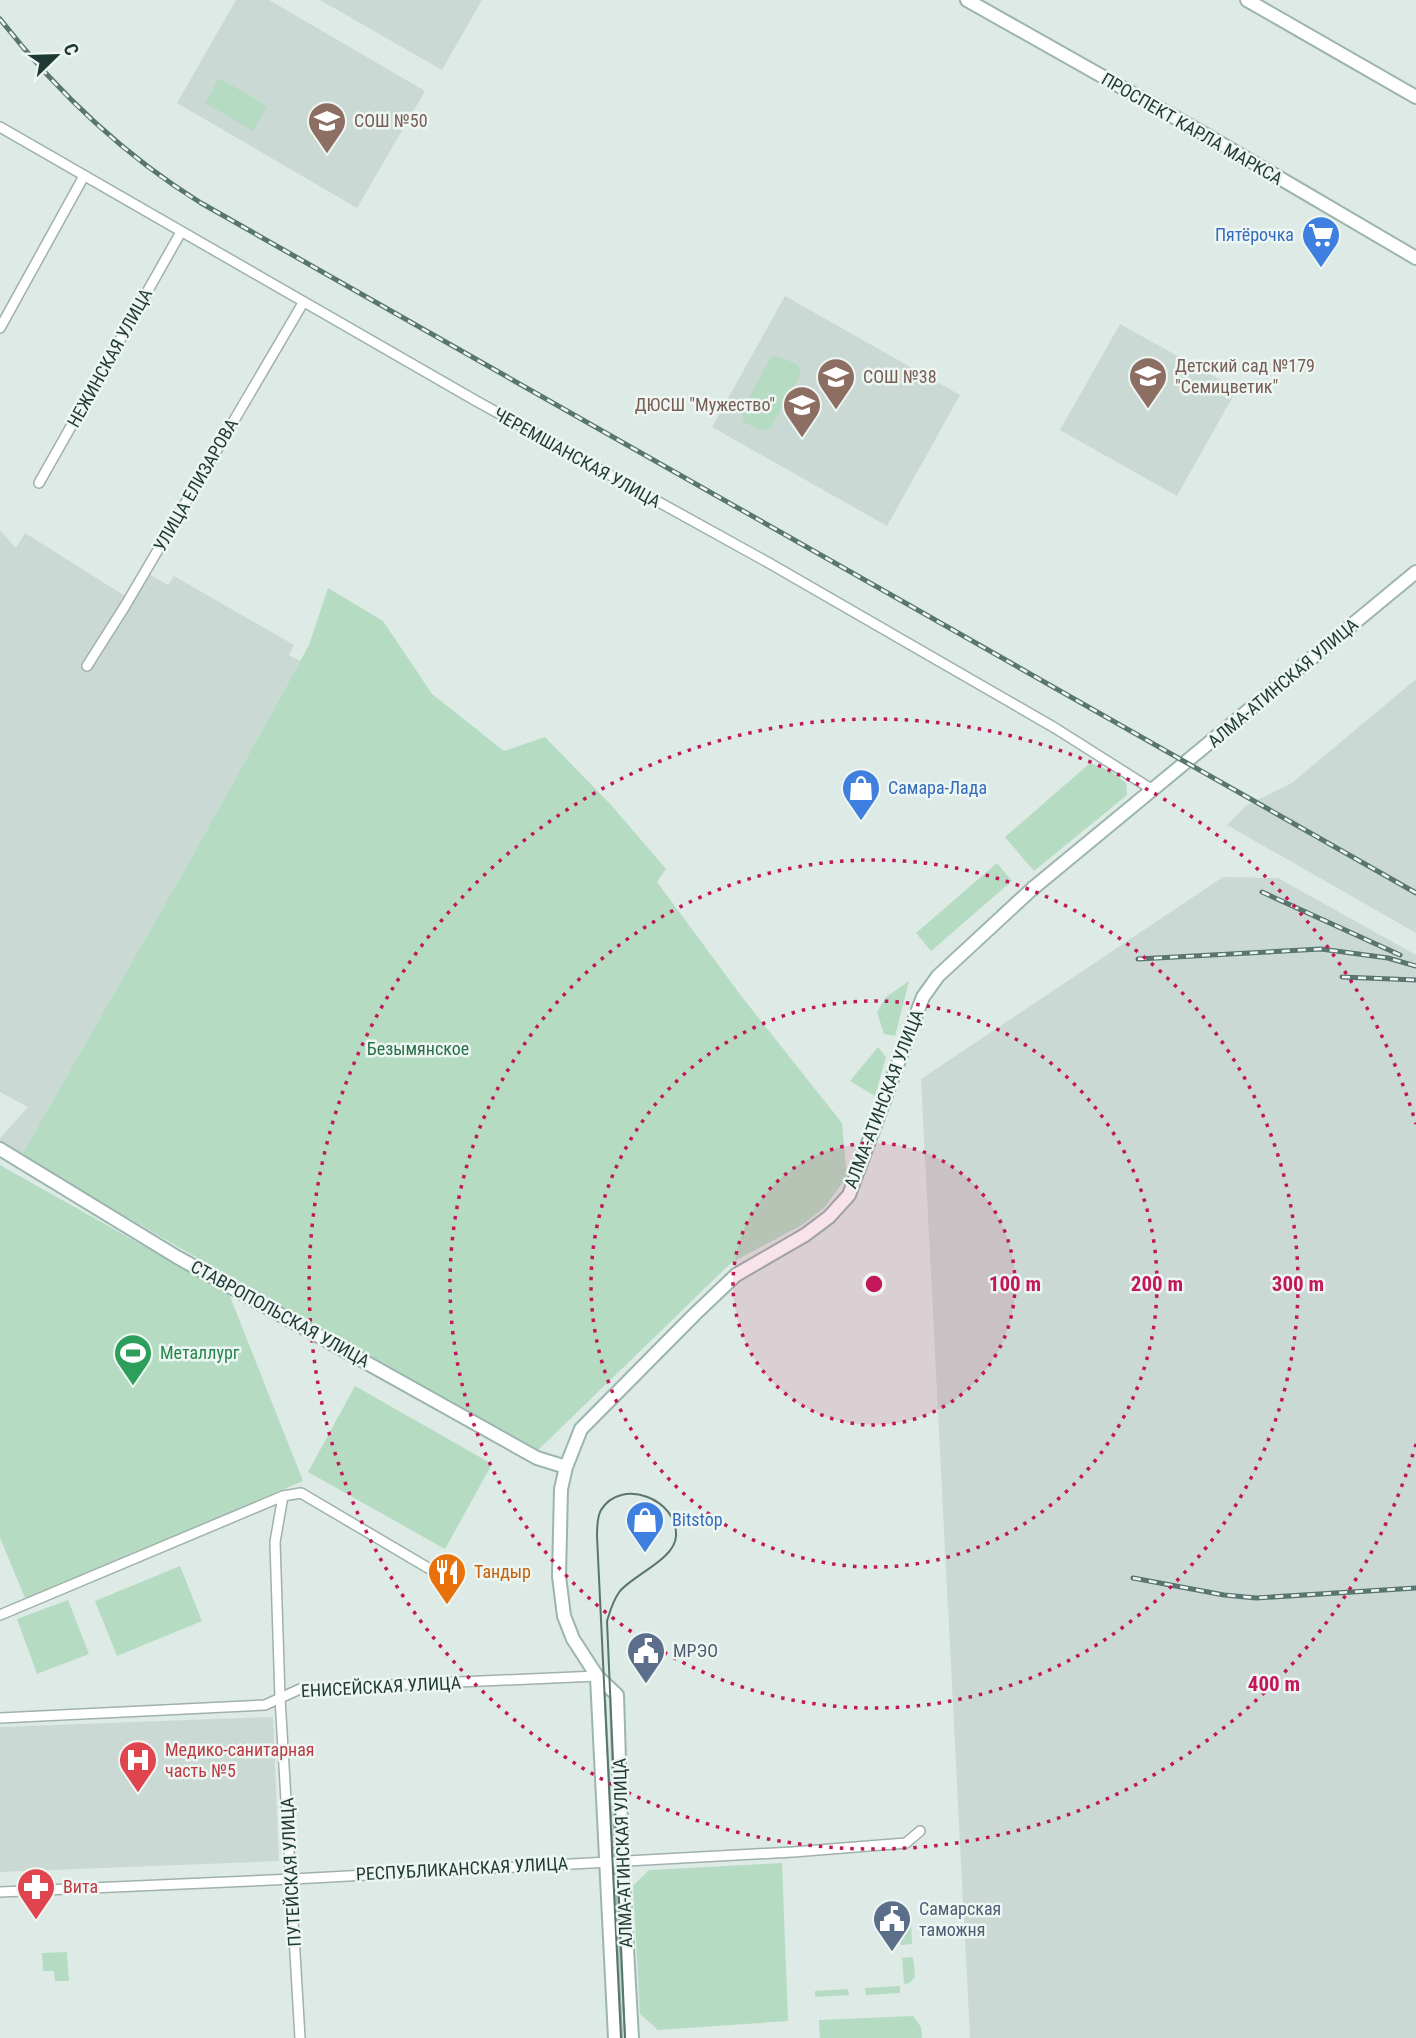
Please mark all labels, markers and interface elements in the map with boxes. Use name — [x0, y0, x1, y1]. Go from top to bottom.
north arrow — [21, 21, 91, 91]
text: С — [58, 40, 84, 59]
street label: ПРОСПЕКТ КАРЛА МАРКСА — [1098, 68, 1287, 189]
school or university icon: СОШ №50 — [306, 100, 348, 155]
place label: СОШ №50 — [354, 110, 428, 131]
supermarket icon: Пятёрочка — [1300, 214, 1342, 269]
place label: Пятёрочка — [1215, 224, 1294, 245]
street label: НЕЖИНСКАЯ УЛИЦА — [63, 284, 157, 431]
school or university icon: Детский сад №179 "Семицветик" — [1127, 355, 1169, 410]
place label: Детский сад №179 "Семицветик" — [1175, 355, 1315, 397]
school or university icon: СОШ №38 — [815, 356, 857, 411]
place label: СОШ №38 — [863, 366, 937, 387]
school or university icon: ДЮСШ "Мужество" — [781, 384, 823, 439]
place label: ДЮСШ "Мужество" — [635, 394, 775, 415]
street label: ЧЕРЕМШАНСКАЯ УЛИЦА — [490, 403, 665, 512]
street label: УЛИЦА ЕЛИЗАРОВА — [149, 414, 242, 555]
street label: АЛМА-АТИНСКАЯ УЛИЦА — [1203, 613, 1363, 752]
shop icon: Самара-Лада — [840, 767, 882, 822]
place label: Самара-Лада — [888, 777, 987, 798]
street label: АЛМА-АТИНСКАЯ УЛИЦА — [840, 1006, 928, 1191]
park label: Безымянское — [367, 1038, 469, 1059]
street label: СТАВРОПОЛЬСКАЯ УЛИЦА — [187, 1256, 374, 1372]
centre of rings — [862, 1272, 886, 1296]
text: 100 m — [989, 1272, 1041, 1296]
text: 200 m — [1131, 1272, 1183, 1296]
text: 300 m — [1272, 1272, 1324, 1296]
sports icon: Металлург — [112, 1332, 154, 1387]
place label: Металлург — [160, 1342, 240, 1363]
shop icon: Bitstop — [624, 1499, 666, 1554]
place label: Bitstop — [672, 1509, 723, 1530]
restaurant icon: Тандыр — [426, 1551, 468, 1606]
place label: Тандыр — [474, 1561, 531, 1582]
public building icon: МРЭО — [625, 1630, 667, 1685]
place label: МРЭО — [673, 1640, 718, 1661]
street label: ЕНИСЕЙСКАЯ УЛИЦА — [300, 1672, 462, 1701]
text: 400 m — [1248, 1672, 1300, 1696]
hospital icon: Медико-санитарная часть №5 — [117, 1739, 159, 1794]
place label: Медико-санитарная часть №5 — [165, 1739, 315, 1781]
street label: АЛМА-АТИНСКАЯ УЛИЦА — [609, 1757, 636, 1948]
street label: ПУТЕЙСКАЯ УЛИЦА — [276, 1796, 305, 1947]
street label: РЕСПУБЛИКАНСКАЯ УЛИЦА — [355, 1852, 569, 1885]
pharmacy icon: Вита — [15, 1866, 57, 1921]
place label: Вита — [63, 1876, 98, 1897]
public building icon: Самарская таможня — [871, 1898, 913, 1953]
place label: Самарская таможня — [919, 1898, 1001, 1940]

